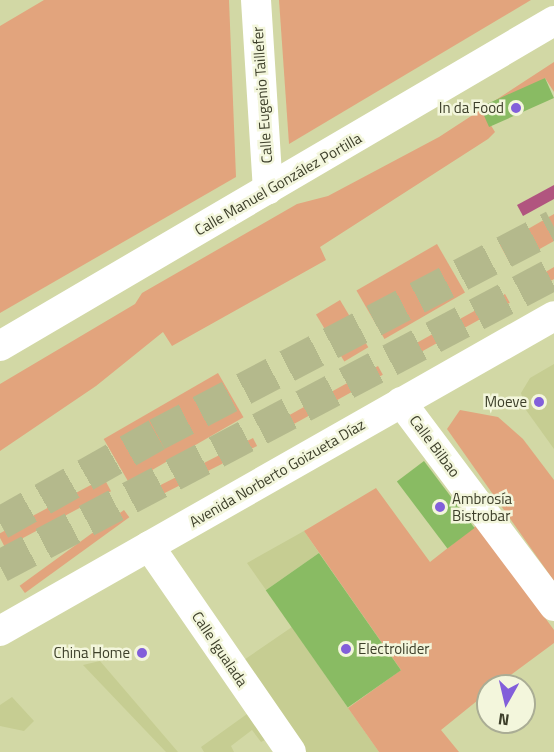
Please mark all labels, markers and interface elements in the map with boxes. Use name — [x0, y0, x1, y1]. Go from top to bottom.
street label: Calle Eugenio Taillefer — [248, 26, 276, 164]
place label: In da Food — [439, 99, 504, 117]
marker: In da Food — [509, 101, 523, 115]
street label: Calle Manuel González Portilla — [191, 129, 365, 239]
place label: Moeve — [484, 393, 527, 411]
marker: Moeve — [532, 395, 546, 409]
street label: Calle Bilbao — [406, 412, 464, 480]
street label: Avenida Norberto Goizueta Díaz — [186, 415, 368, 531]
place label: Ambrosía Bistrobar — [452, 489, 512, 524]
marker: Ambrosía Bistrobar — [433, 500, 447, 514]
street label: Calle Igualada — [188, 608, 252, 690]
place label: Electrolider — [358, 640, 430, 658]
marker: Electrolider — [339, 642, 353, 656]
place label: China Home — [54, 644, 130, 662]
marker: China Home — [135, 646, 149, 660]
north arrow — [476, 674, 536, 734]
text: N — [497, 707, 511, 732]

